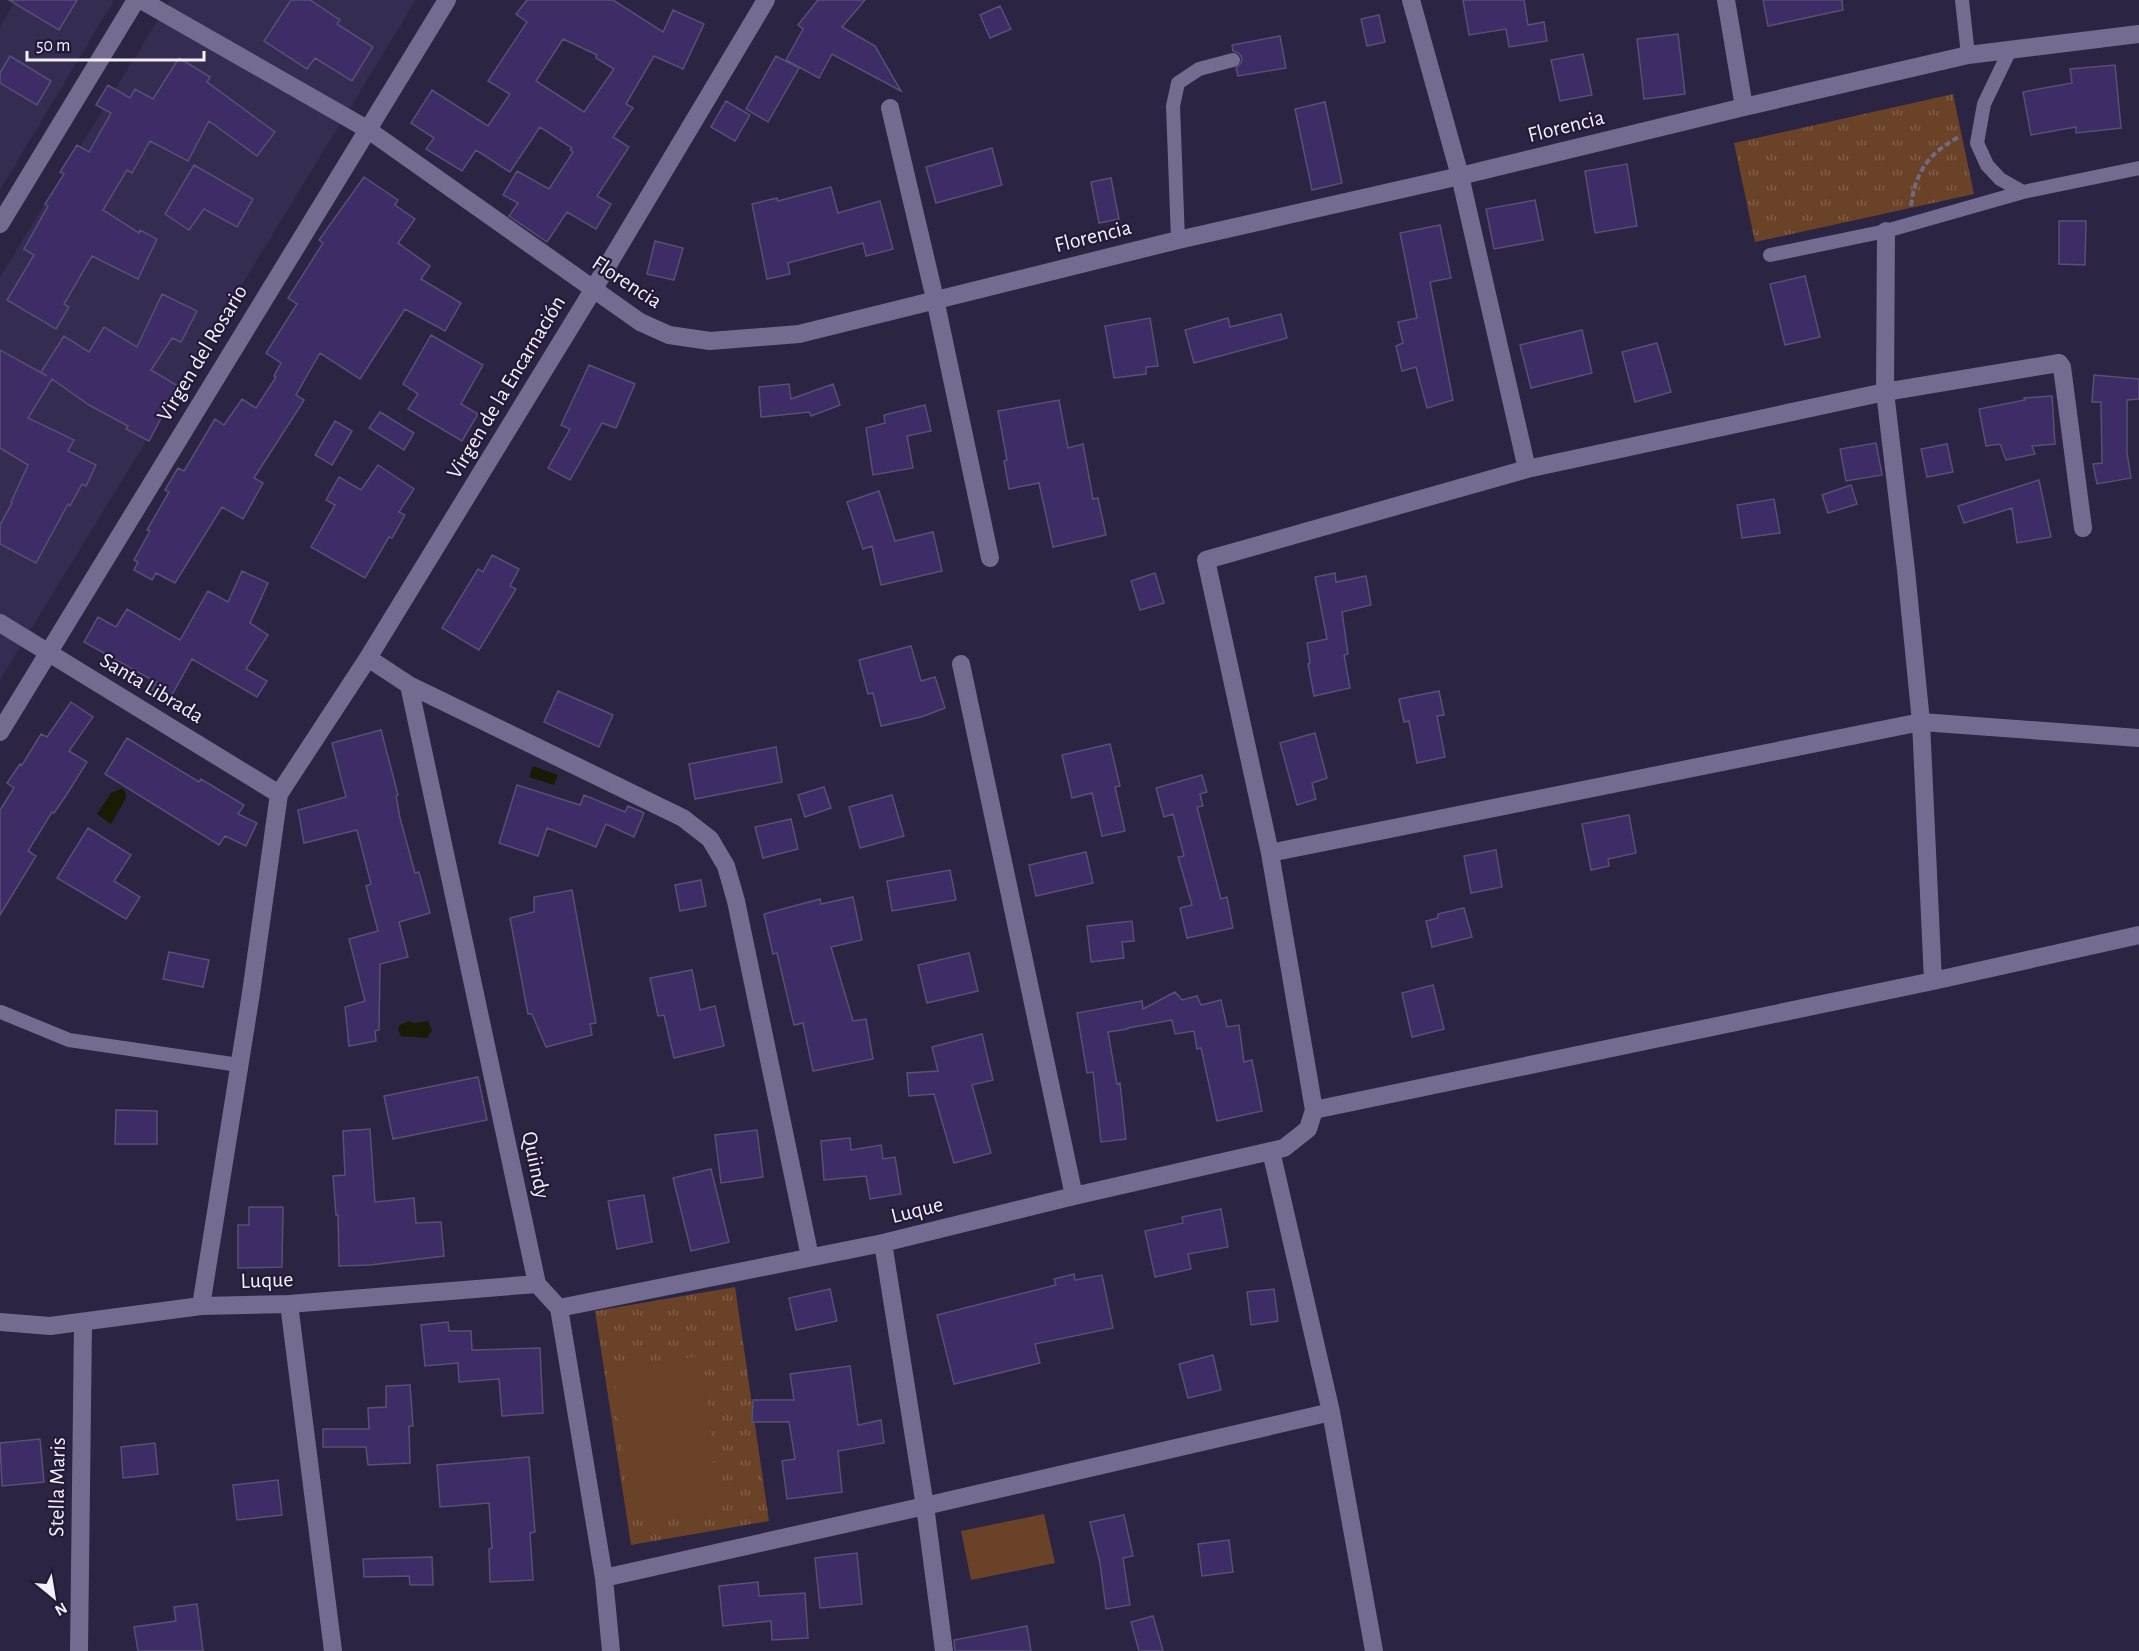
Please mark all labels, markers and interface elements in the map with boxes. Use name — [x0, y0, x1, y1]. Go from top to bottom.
scale bar — [27, 24, 204, 62]
text: 50 m — [36, 37, 70, 55]
street label: Florencia — [1525, 106, 1607, 146]
street label: Florencia — [1052, 216, 1134, 256]
street label: Florencia — [588, 252, 666, 312]
street label: Virgen del Rosario — [153, 281, 251, 425]
street label: Virgen de la Encarnación — [443, 292, 569, 482]
street label: Santa Librada — [97, 649, 207, 727]
street label: Quiindy — [518, 1129, 554, 1201]
street label: Luque — [889, 1193, 945, 1227]
street label: Luque — [240, 1268, 294, 1292]
street label: Stella Maris — [45, 1437, 69, 1537]
north arrow — [24, 1567, 84, 1627]
text: N — [52, 1599, 70, 1619]

